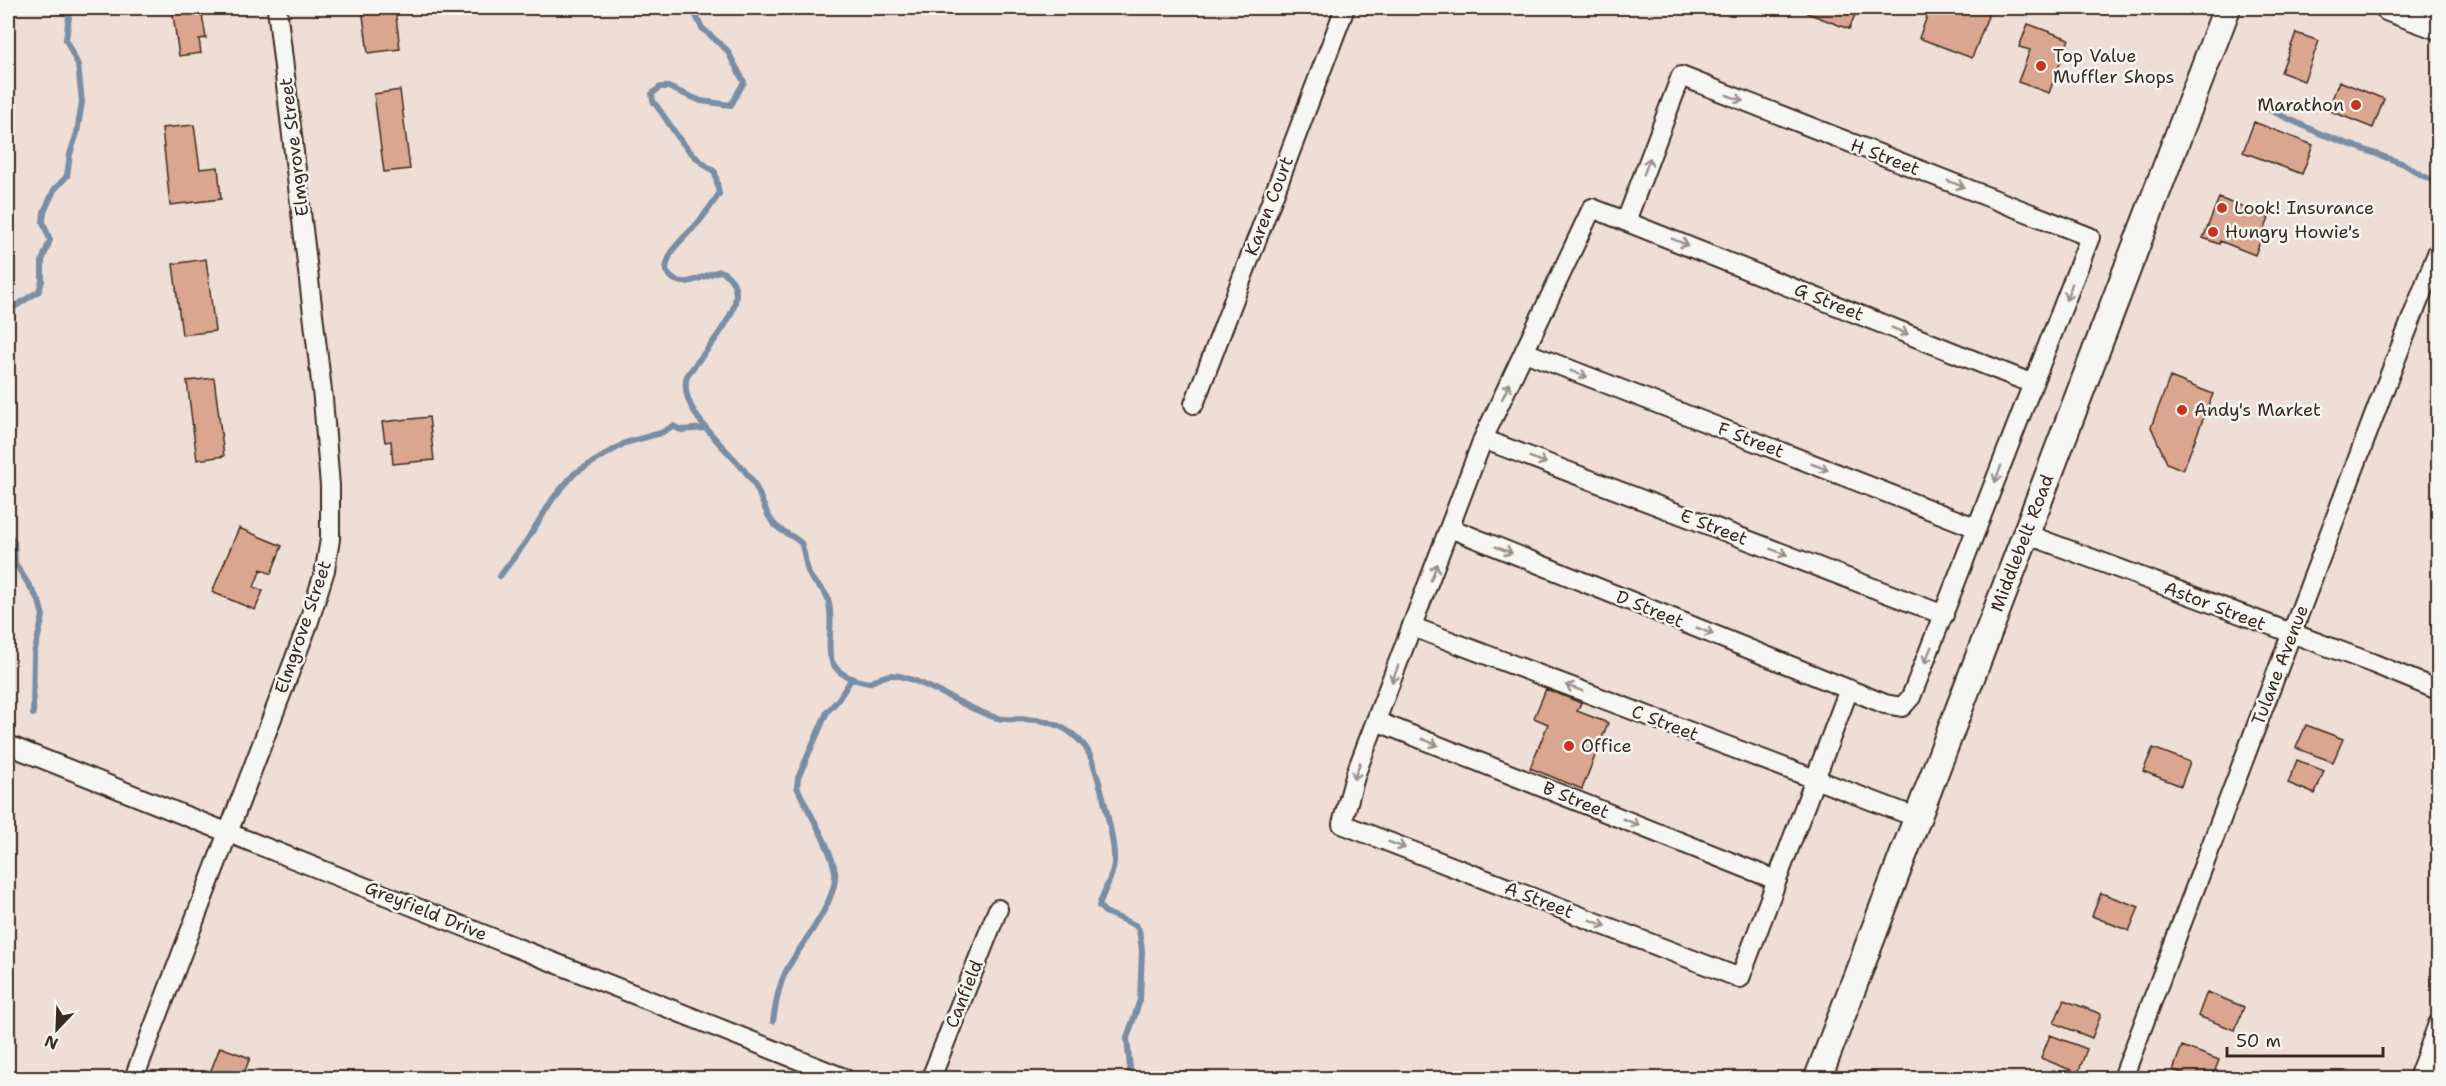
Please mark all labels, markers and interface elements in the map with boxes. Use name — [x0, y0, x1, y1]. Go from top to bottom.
place label: Top Value Muffler Shops — [2053, 44, 2175, 89]
marker: Top Value Muffler Shops — [2034, 59, 2048, 73]
street label: Elmgrove Street — [274, 76, 314, 218]
one-way arrow — [1725, 93, 1744, 104]
place label: Marathon — [2257, 93, 2344, 117]
marker: Marathon — [2349, 98, 2363, 112]
street label: H Street — [1847, 133, 1923, 181]
street label: Karen Court — [1239, 153, 1299, 259]
one-way arrow — [1642, 157, 1653, 176]
one-way arrow — [1946, 180, 1964, 191]
place label: Look! Insurance — [2234, 196, 2374, 220]
marker: Look! Insurance — [2215, 201, 2229, 215]
place label: Hungry Howie's — [2225, 220, 2360, 244]
marker: Hungry Howie's — [2206, 225, 2220, 239]
one-way arrow — [1670, 237, 1689, 248]
street label: G Street — [1791, 277, 1867, 327]
one-way arrow — [2063, 282, 2074, 300]
one-way arrow — [1890, 326, 1909, 337]
one-way arrow — [1570, 369, 1588, 380]
one-way arrow — [1501, 383, 1513, 401]
place label: Andy's Market — [2194, 398, 2321, 422]
marker: Andy's Market — [2175, 403, 2189, 417]
street label: F Street — [1714, 416, 1788, 464]
one-way arrow — [1528, 455, 1547, 466]
one-way arrow — [1810, 462, 1829, 473]
one-way arrow — [1992, 464, 2003, 482]
street label: Middlebelt Road — [1985, 471, 2059, 615]
street label: E Street — [1677, 503, 1751, 551]
one-way arrow — [1495, 545, 1513, 556]
one-way arrow — [1769, 547, 1788, 558]
street label: Elmgrove Street — [269, 557, 337, 697]
one-way arrow — [1429, 563, 1440, 582]
street label: Astor Street — [2161, 576, 2269, 636]
street label: D Street — [1613, 585, 1687, 633]
street label: Tulane Avenue — [2246, 601, 2314, 729]
one-way arrow — [1695, 626, 1713, 637]
one-way arrow — [1922, 646, 1933, 664]
one-way arrow — [1388, 664, 1399, 682]
one-way arrow — [1565, 682, 1584, 693]
street label: C Street — [1628, 699, 1702, 747]
place label: Office — [1581, 734, 1632, 758]
one-way arrow — [1421, 737, 1439, 748]
marker: Office — [1562, 739, 1576, 753]
one-way arrow — [1351, 762, 1362, 781]
street label: B Street — [1539, 776, 1613, 824]
one-way arrow — [1621, 817, 1640, 828]
one-way arrow — [1387, 840, 1405, 851]
street label: Greyfield Drive — [361, 876, 491, 946]
street label: A Street — [1501, 876, 1577, 924]
one-way arrow — [1588, 918, 1607, 929]
street label: Canfield — [940, 956, 988, 1032]
north arrow — [27, 999, 87, 1059]
scale bar — [2227, 1020, 2383, 1058]
text: 50 m — [2236, 1029, 2281, 1053]
text: N — [41, 1030, 61, 1054]

